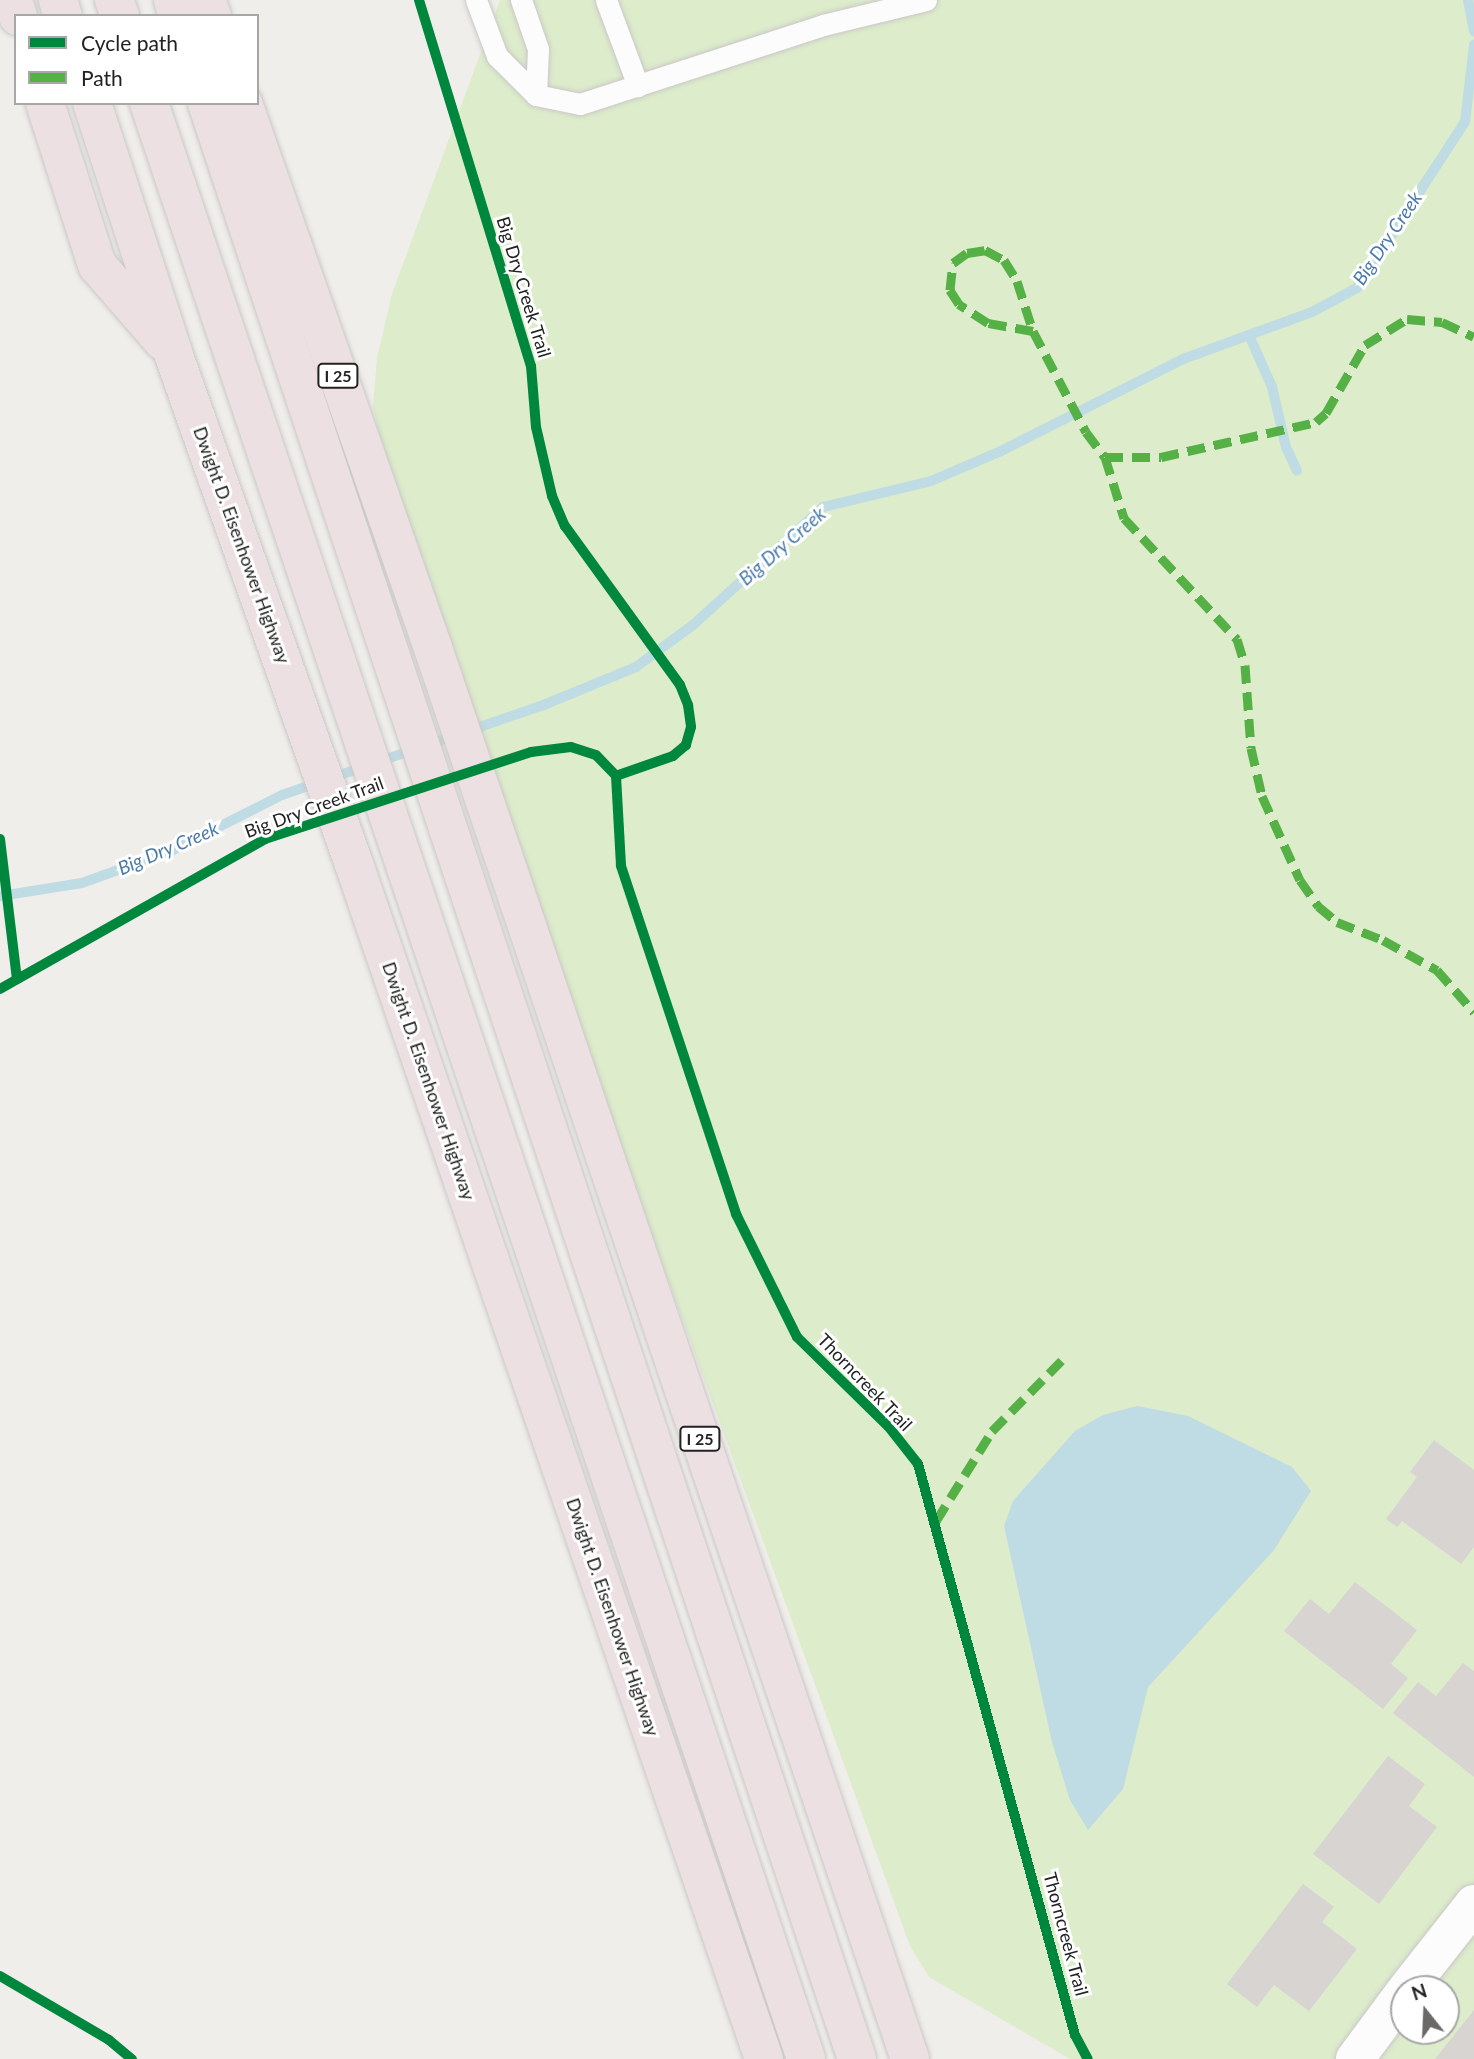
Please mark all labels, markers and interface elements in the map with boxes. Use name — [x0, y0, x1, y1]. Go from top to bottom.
legend — [14, 14, 259, 105]
text: Cycle path — [81, 30, 178, 55]
text: Path — [81, 65, 123, 90]
water label: Big Dry Creek — [1347, 187, 1427, 289]
street label: Big Dry Creek Trail — [492, 213, 556, 361]
road number: I 25 — [317, 364, 359, 388]
street label: Dwight D. Eisenhower Highway — [189, 423, 295, 667]
water label: Big Dry Creek — [734, 502, 830, 590]
street label: Big Dry Creek Trail — [241, 772, 387, 842]
water label: Big Dry Creek — [114, 816, 222, 880]
street label: Dwight D. Eisenhower Highway — [378, 959, 480, 1203]
street label: Thorncreek Trail — [813, 1329, 917, 1435]
road number: I 25 — [679, 1427, 721, 1452]
street label: Dwight D. Eisenhower Highway — [562, 1495, 664, 1739]
street label: Thorncreek Trail — [1039, 1870, 1093, 1998]
north arrow — [1390, 1975, 1460, 2045]
text: N — [1408, 1978, 1429, 2005]

